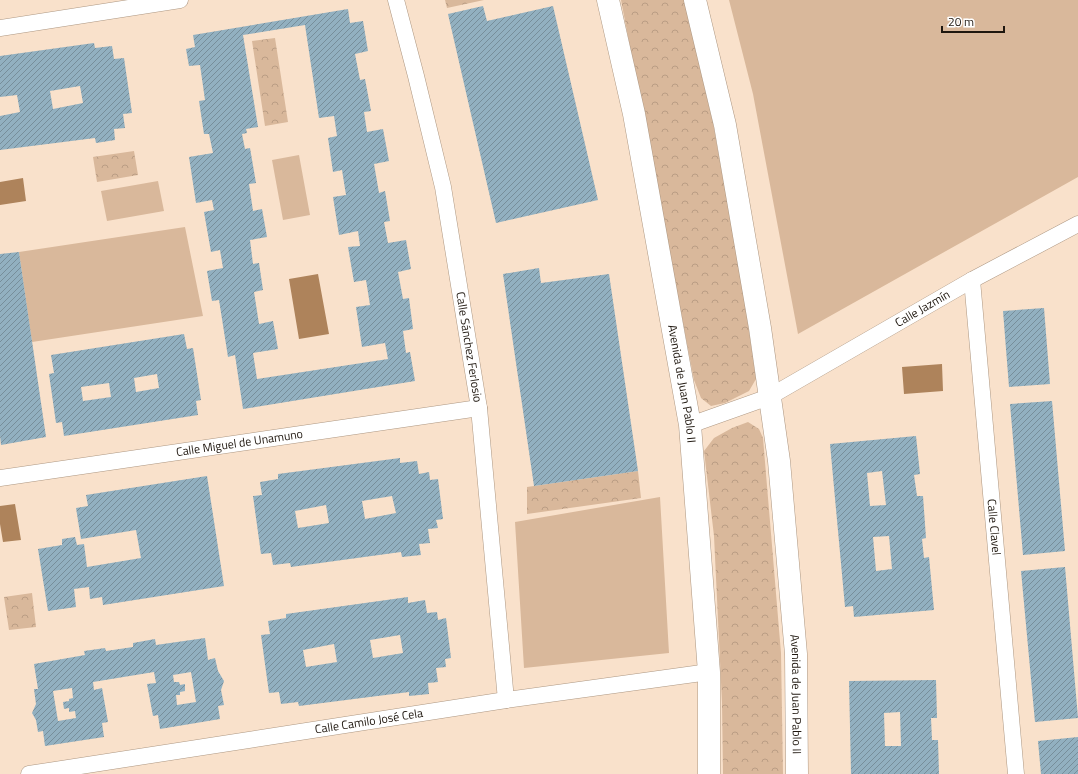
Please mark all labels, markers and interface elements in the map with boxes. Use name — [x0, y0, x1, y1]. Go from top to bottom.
scale bar — [942, 8, 1004, 34]
text: 20 m — [948, 12, 974, 31]
street label: Calle Jazmín — [891, 285, 953, 332]
street label: Calle Sánchez Ferlosio — [451, 290, 488, 404]
street label: Avenida de Juan Pablo II — [663, 323, 701, 444]
street label: Calle Miguel de Unamuno — [175, 424, 304, 461]
street label: Calle Clavel — [983, 498, 1006, 556]
street label: Avenida de Juan Pablo II — [785, 634, 807, 754]
street label: Calle Camilo José Cela — [313, 703, 424, 739]

